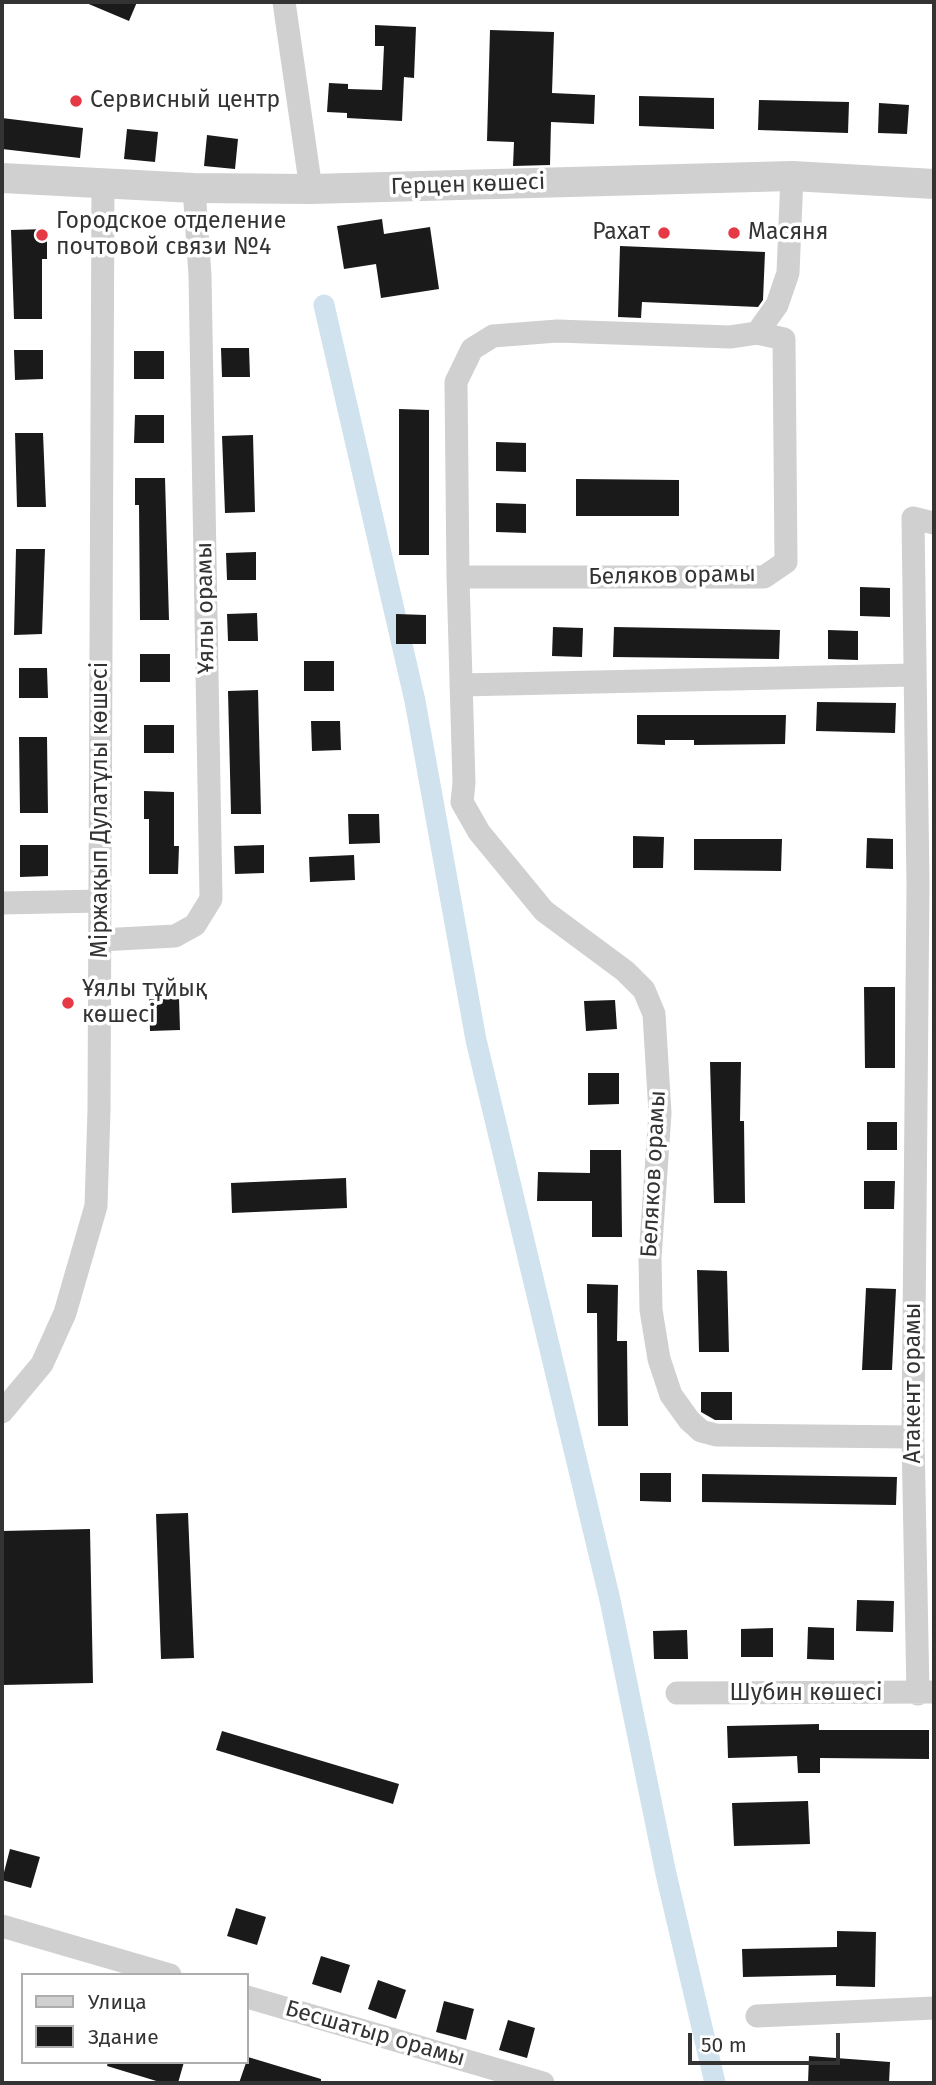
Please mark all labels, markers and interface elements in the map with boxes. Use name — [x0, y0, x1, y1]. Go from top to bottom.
place label: Сервисный центр — [90, 87, 280, 115]
marker: Сервисный центр — [68, 93, 84, 109]
street label: Герцен көшесі — [390, 169, 546, 201]
place label: Городское отделение почтовой связи №4 — [56, 208, 286, 262]
place label: Рахат — [592, 219, 650, 247]
place label: Масяня — [748, 219, 828, 247]
marker: Рахат — [656, 225, 672, 241]
marker: Масяня — [726, 225, 742, 241]
marker: Городское отделение почтовой связи №4 — [34, 227, 50, 243]
street label: Ұялы орамы — [191, 542, 221, 674]
street label: Беляков орамы — [588, 561, 756, 591]
street label: Міржақып Дулатұлы көшесі — [87, 662, 115, 958]
place label: Ұялы тұйық көшесі — [82, 976, 207, 1030]
marker: Ұялы тұйық көшесі — [60, 995, 76, 1011]
street label: Беляков орамы — [636, 1090, 672, 1258]
street label: Атакент орамы — [900, 1303, 928, 1463]
street label: Шубин көшесі — [730, 1680, 882, 1708]
legend — [21, 1973, 248, 2064]
text: Улица — [88, 1989, 147, 2015]
street label: Бесшатыр орамы — [282, 1995, 468, 2073]
scale bar — [691, 2018, 843, 2062]
text: Здание — [88, 2024, 159, 2050]
text: 50 m — [701, 2032, 747, 2058]

